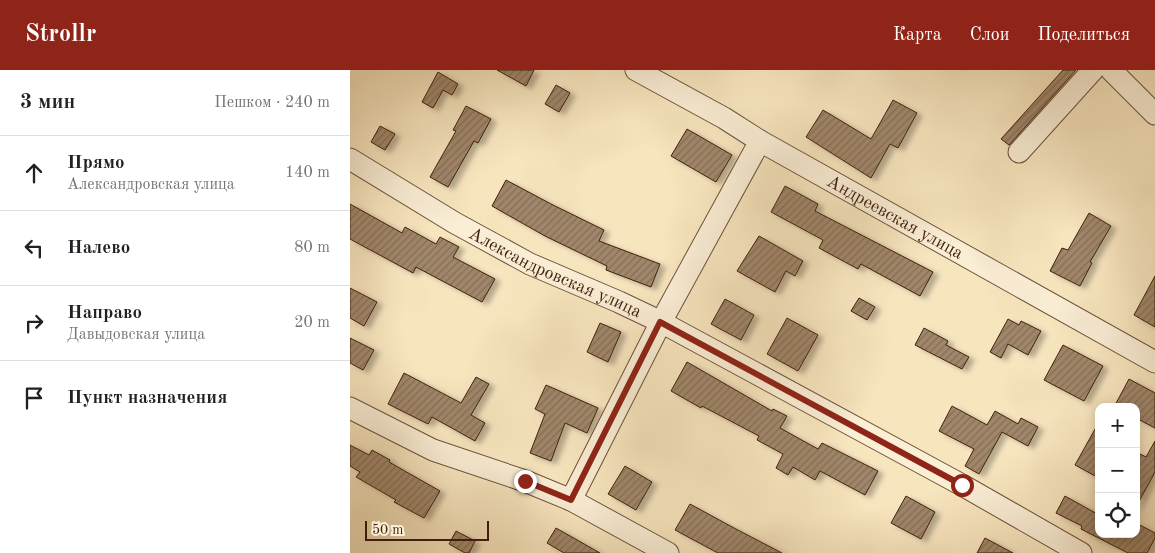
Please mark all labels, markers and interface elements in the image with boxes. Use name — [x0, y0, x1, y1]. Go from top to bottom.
text: Strollr — [25, 23, 96, 47]
text: Карта — [893, 26, 942, 44]
text: Слои — [970, 26, 1009, 44]
text: Поделиться — [1037, 26, 1130, 44]
text: 3 мин — [20, 92, 75, 113]
text: Пешком · 240 m — [214, 95, 330, 111]
text: Прямо — [67, 154, 125, 173]
icon: ahead — [20, 159, 48, 187]
text: 140 m — [285, 165, 330, 181]
street label: Андреевская улица — [824, 172, 966, 263]
text: Александровская улица — [67, 177, 235, 193]
street label: Александровская улица — [466, 224, 644, 321]
icon: left — [20, 234, 48, 262]
text: Налево — [67, 239, 130, 258]
text: 80 m — [294, 240, 330, 256]
text: Направо — [67, 304, 142, 323]
icon: right — [20, 309, 48, 337]
text: 20 m — [294, 315, 330, 331]
text: Давыдовская улица — [67, 327, 205, 343]
icon: arrive — [20, 384, 48, 412]
text: Пункт назначения — [67, 389, 227, 408]
map controls — [1095, 403, 1140, 538]
button: + — [1095, 403, 1140, 448]
button: − — [1095, 448, 1140, 493]
route end — [514, 470, 537, 493]
route start — [951, 474, 974, 497]
button: locate — [1095, 493, 1140, 538]
scale bar — [365, 518, 489, 541]
text: 50 m — [372, 523, 403, 537]

